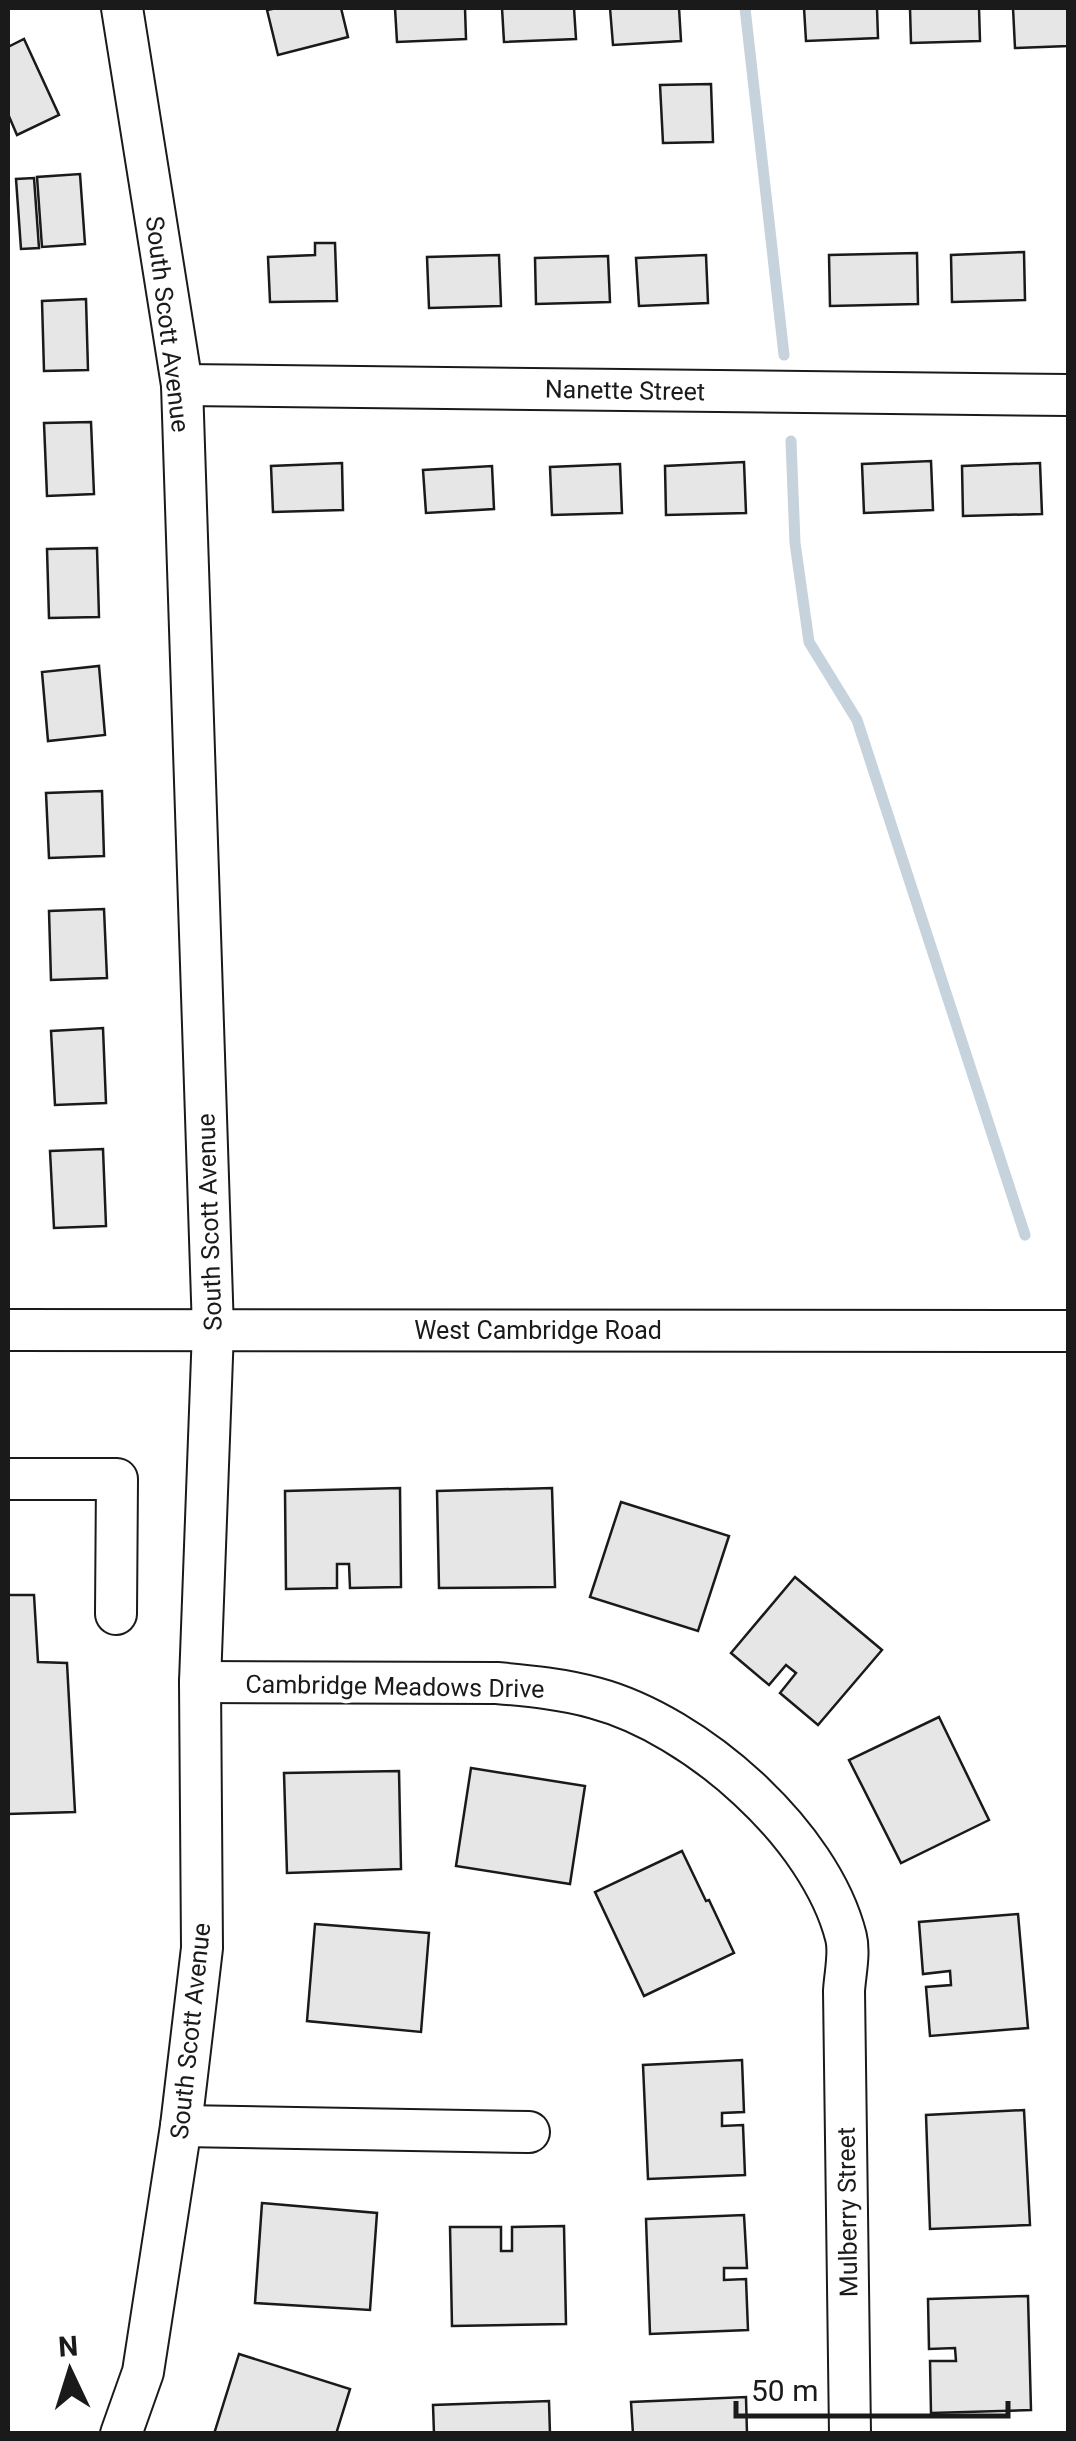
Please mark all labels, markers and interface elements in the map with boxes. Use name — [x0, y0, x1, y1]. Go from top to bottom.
street label: South Scott Avenue — [140, 214, 195, 434]
street label: Nanette Street — [545, 375, 705, 406]
street label: South Scott Avenue — [191, 1113, 228, 1331]
street label: West Cambridge Road — [414, 1316, 662, 1345]
street label: Cambridge Meadows Drive — [245, 1669, 545, 1704]
street label: South Scott Avenue — [165, 1921, 216, 2141]
street label: Mulberry Street — [832, 2127, 863, 2297]
north arrow — [20, 2321, 120, 2421]
text: N — [57, 2329, 79, 2364]
scale bar — [736, 2356, 1008, 2418]
text: 50 m — [751, 2373, 818, 2408]

